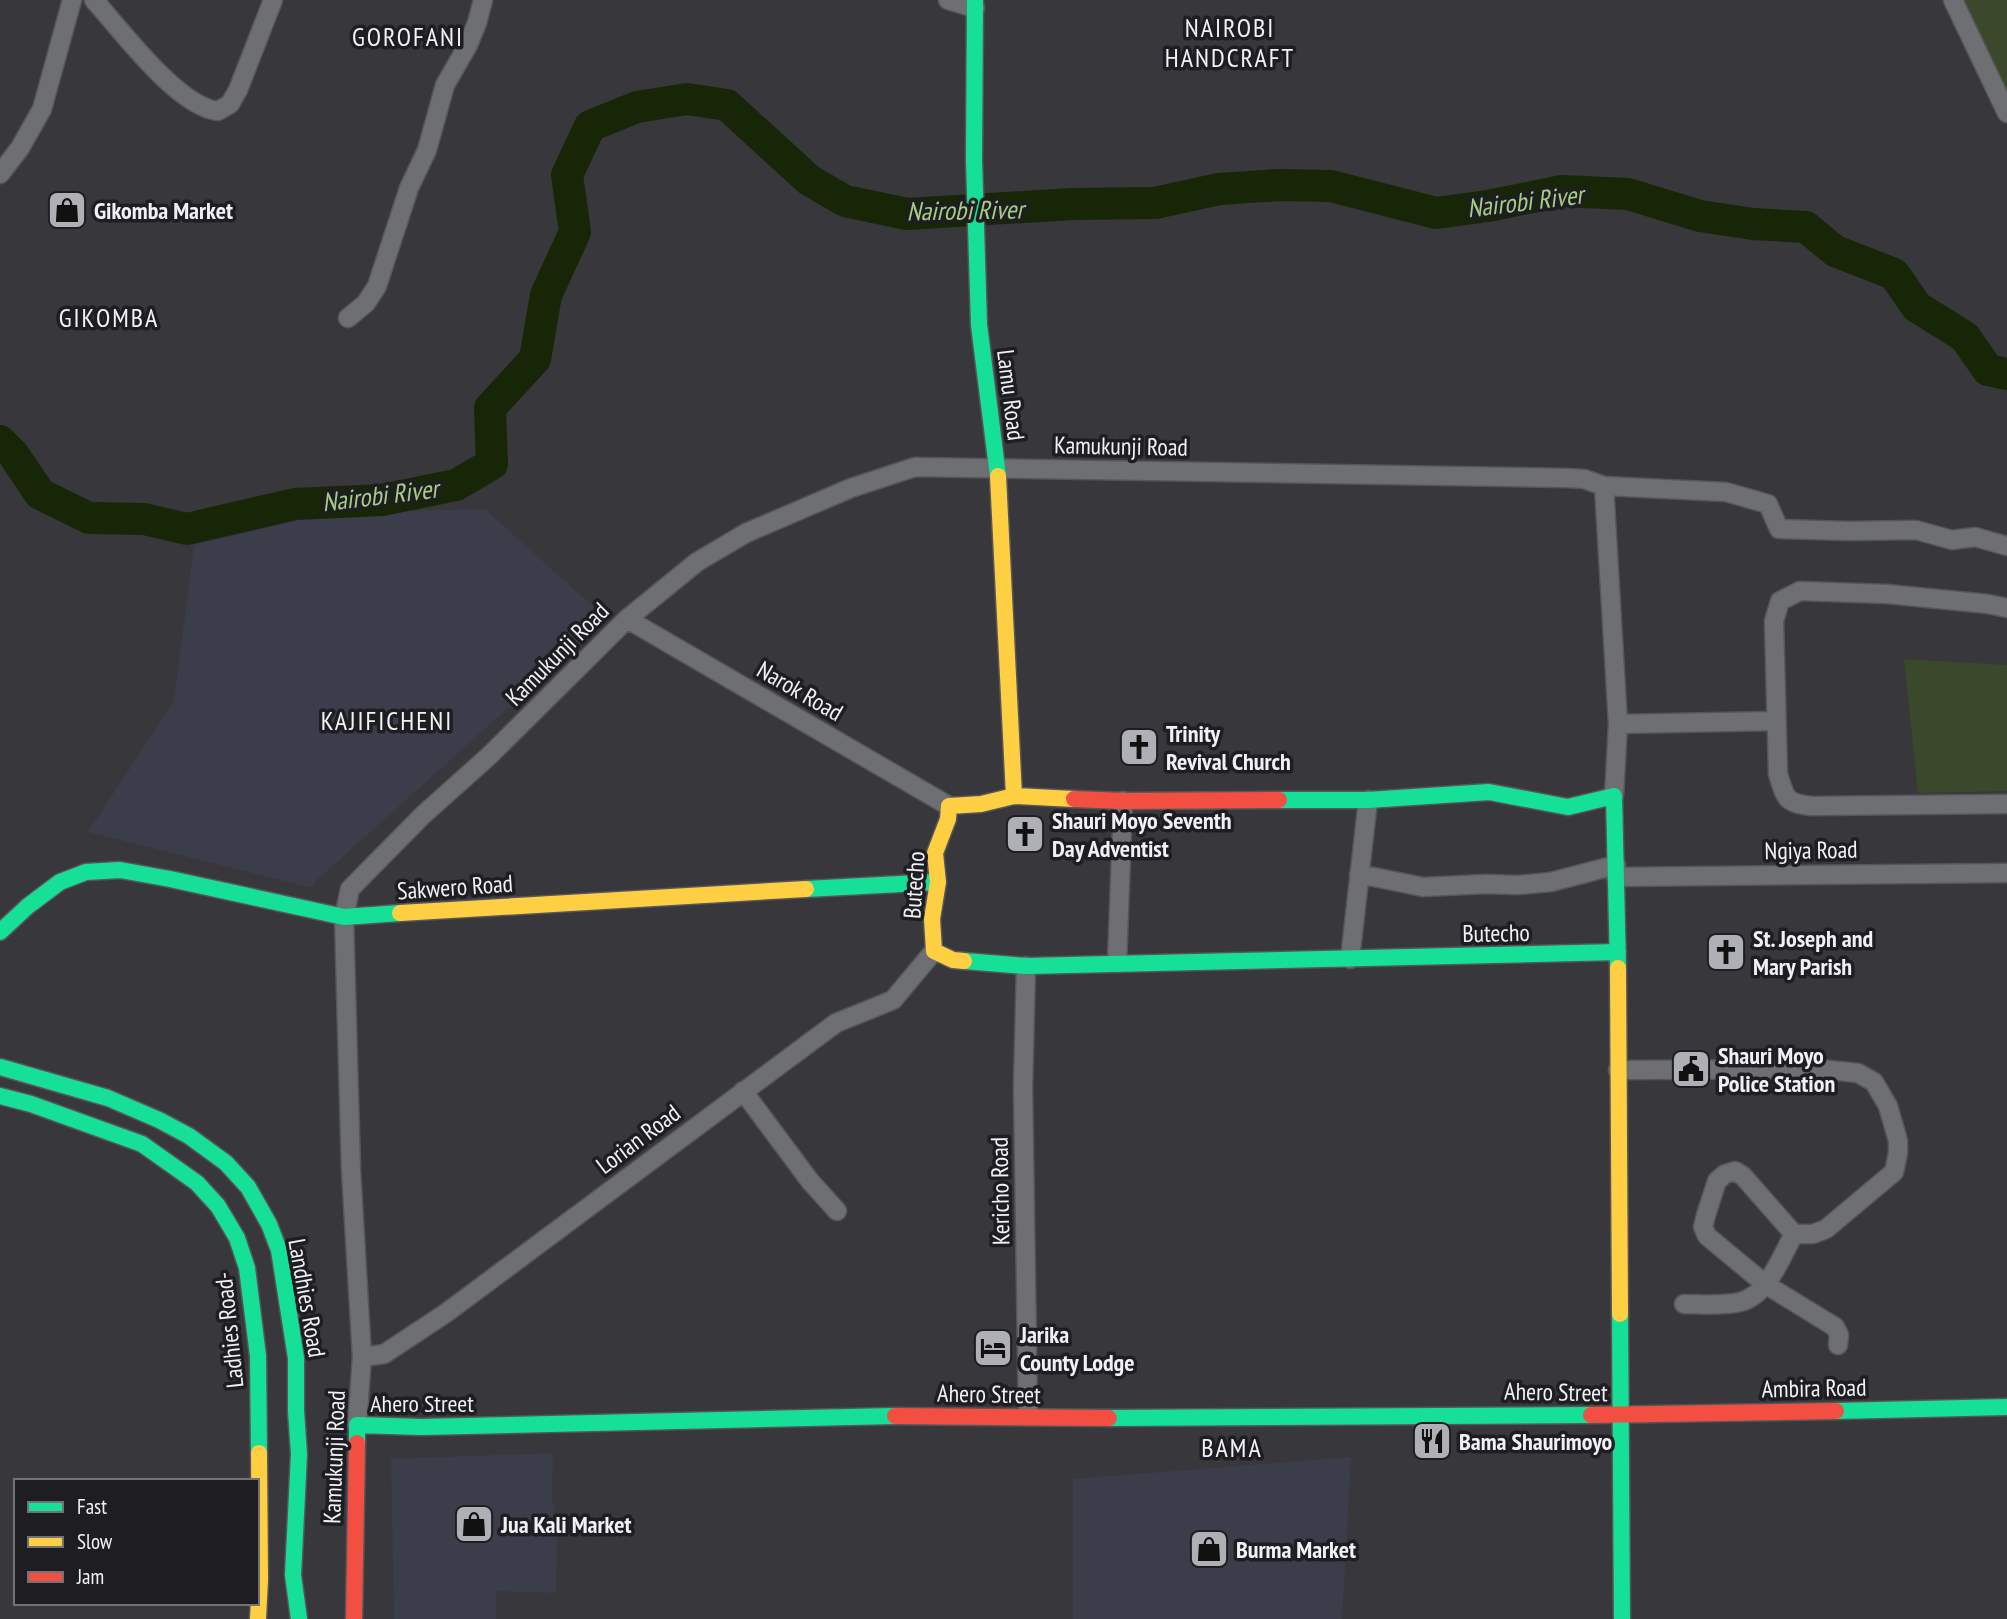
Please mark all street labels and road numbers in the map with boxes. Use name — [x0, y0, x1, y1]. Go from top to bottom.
street label: Lamu Road — [990, 348, 1032, 442]
street label: Kamukunji Road — [1054, 429, 1188, 463]
street label: Kamukunji Road — [499, 596, 615, 712]
street label: Narok Road — [751, 654, 849, 728]
street label: Ngiya Road — [1764, 834, 1858, 866]
street label: Butecho — [896, 850, 932, 920]
street label: Sakwero Road — [396, 867, 514, 907]
street label: Butecho — [1462, 917, 1530, 949]
street label: Lorian Road — [590, 1097, 686, 1181]
street label: Kericho Road — [984, 1137, 1016, 1245]
street label: Landhies Road — [281, 1236, 333, 1360]
street label: Ladhies Road- — [207, 1270, 251, 1390]
street label: Ambira Road — [1761, 1372, 1867, 1404]
street label: Ahero Street — [1504, 1376, 1608, 1408]
street label: Ahero Street — [937, 1378, 1041, 1410]
street label: Ahero Street — [370, 1388, 474, 1419]
street label: Kamukunji Road — [316, 1390, 352, 1524]

